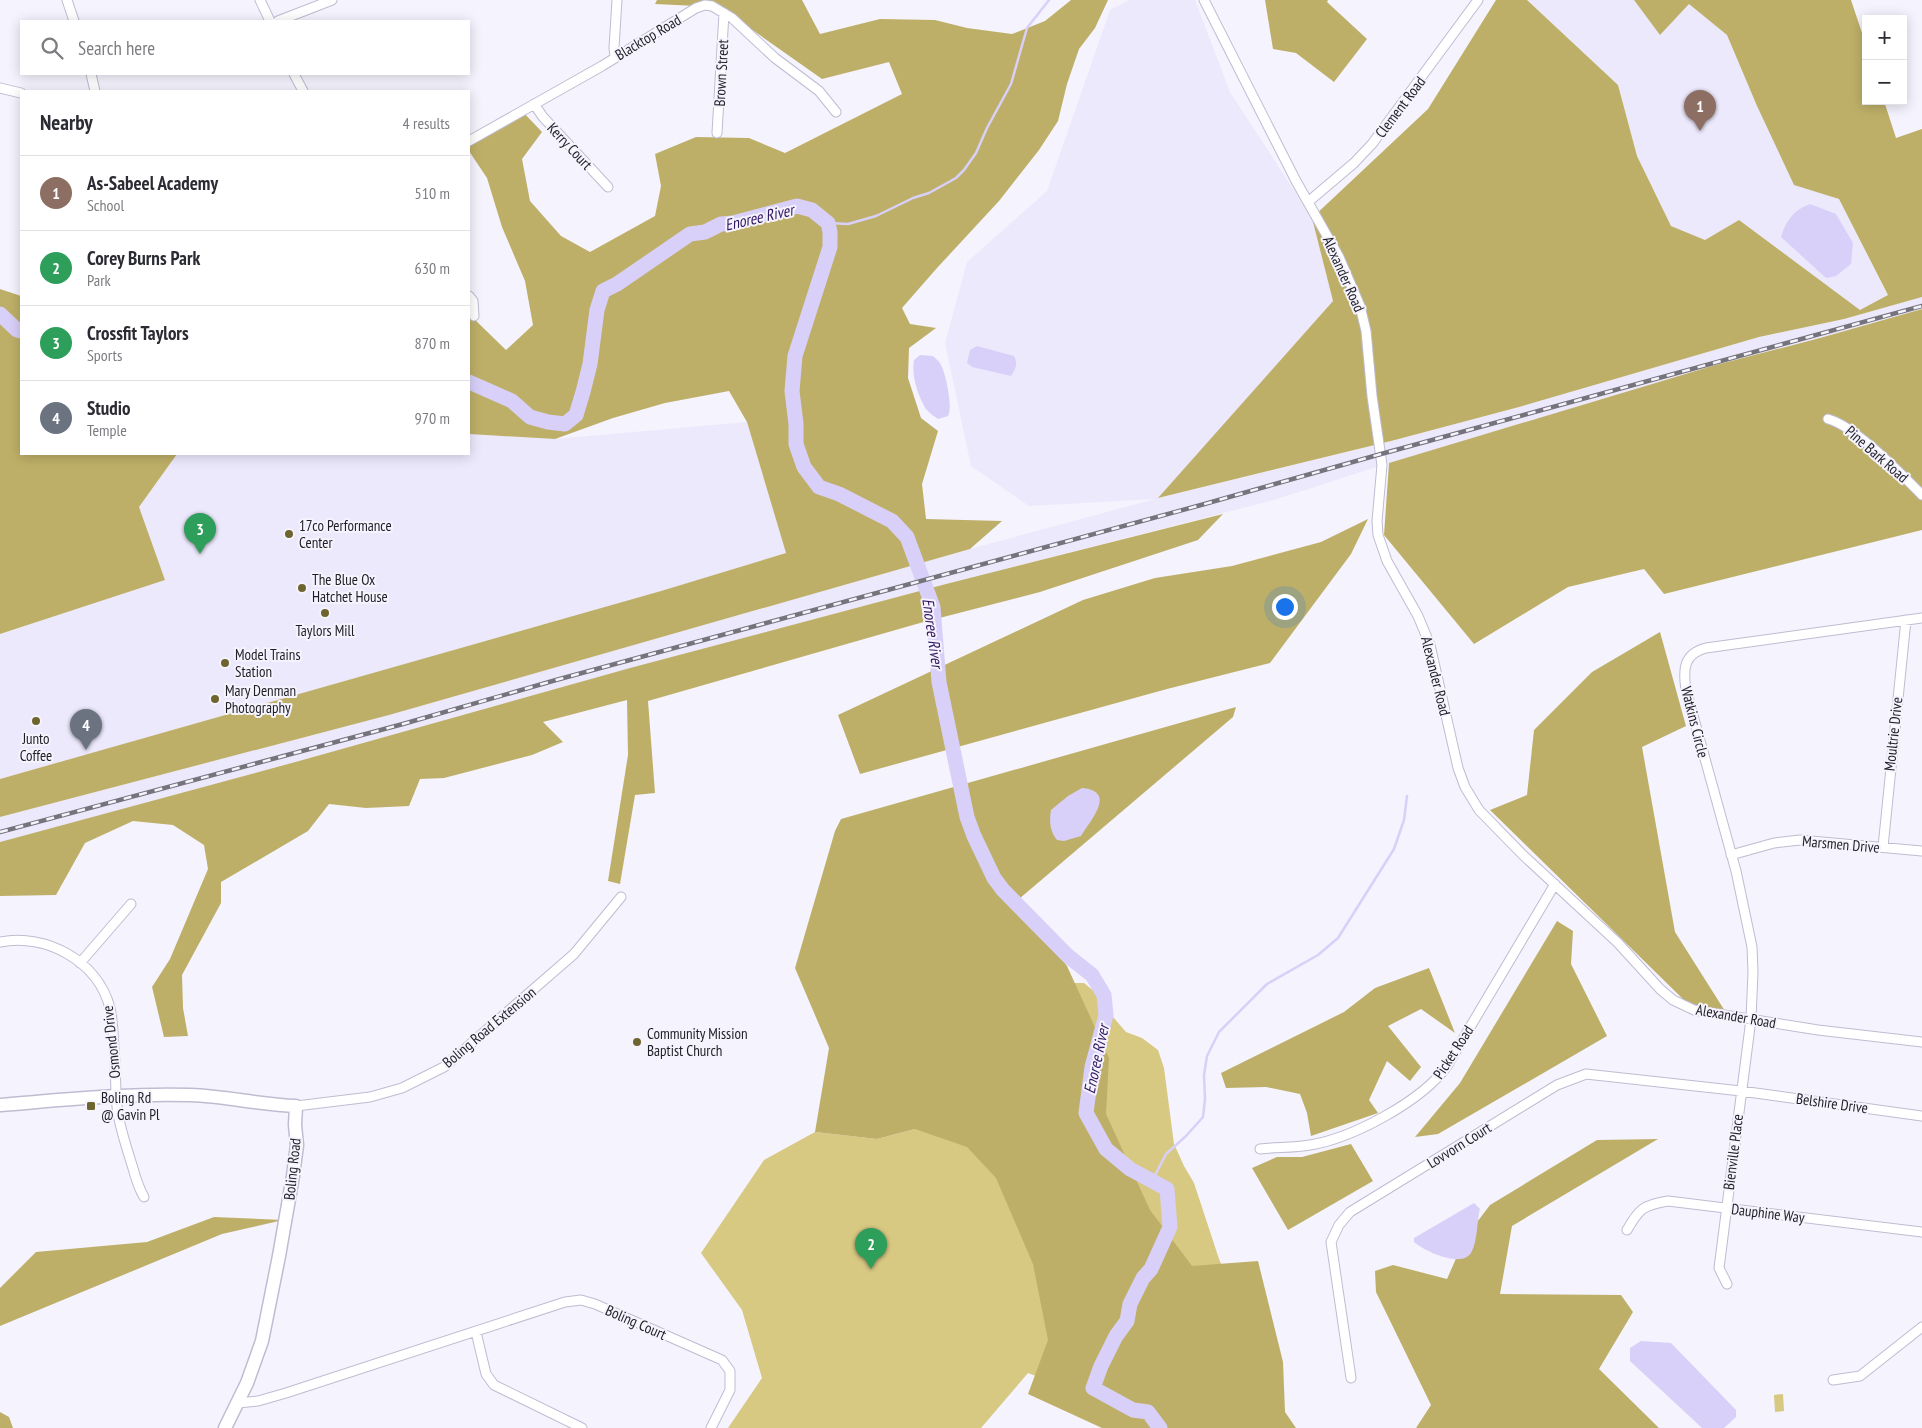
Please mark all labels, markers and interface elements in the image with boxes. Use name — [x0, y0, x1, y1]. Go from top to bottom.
street label: Blacktop Road — [612, 10, 684, 64]
map controls — [1862, 15, 1907, 105]
button: + — [1862, 15, 1907, 60]
search box — [20, 20, 470, 75]
icon: search — [38, 34, 66, 62]
text: Search here — [78, 36, 155, 60]
street label: Brown Street — [710, 39, 732, 107]
button: − — [1862, 60, 1907, 105]
street label: Clement Road — [1371, 73, 1429, 141]
pin: 1 — [1684, 90, 1716, 131]
text: Nearby — [40, 109, 93, 136]
text: 4 results — [403, 113, 450, 133]
street label: Kerry Court — [543, 118, 597, 174]
text: As-Sabeel Academy — [87, 171, 218, 195]
text: 1 — [52, 183, 60, 203]
text: 510 m — [415, 183, 450, 203]
text: School — [87, 195, 124, 215]
water label: Enoree River — [723, 199, 798, 235]
street label: Alexander Road — [1319, 233, 1369, 315]
text: Corey Burns Park — [87, 246, 200, 270]
text: 2 — [52, 258, 60, 278]
text: 630 m — [415, 258, 450, 278]
text: Park — [87, 270, 111, 290]
text: Crossfit Taylors — [87, 321, 189, 345]
text: 3 — [52, 333, 60, 353]
text: 870 m — [415, 333, 450, 353]
text: Sports — [87, 345, 122, 365]
text: Studio — [87, 396, 131, 420]
text: 4 — [52, 408, 60, 428]
text: 970 m — [415, 408, 450, 428]
text: Temple — [87, 420, 127, 440]
street label: Pine Bark Road — [1842, 421, 1912, 487]
pin: 3 — [184, 513, 216, 554]
place label: 17co Performance Center — [299, 516, 392, 552]
marker: 17co Performance Center — [283, 528, 295, 540]
place label: The Blue Ox Hatchet House — [312, 570, 388, 606]
marker: The Blue Ox Hatchet House — [296, 582, 308, 594]
your location — [1272, 594, 1298, 620]
water label: Enoree River — [918, 597, 948, 672]
marker: Taylors Mill — [319, 607, 331, 619]
place label: Taylors Mill — [295, 621, 355, 640]
street label: Alexander Road — [1417, 634, 1455, 718]
place label: Model Trains Station — [235, 645, 300, 681]
marker: Model Trains Station — [219, 657, 231, 669]
place label: Mary Denman Photography — [225, 681, 296, 717]
street label: Watkins Circle — [1677, 684, 1713, 760]
marker: Mary Denman Photography — [209, 693, 221, 705]
street label: Moultrie Drive — [1880, 696, 1906, 772]
pin: 4 — [70, 709, 102, 750]
marker: Junto Coffee — [30, 715, 42, 727]
place label: Junto Coffee — [20, 729, 52, 765]
street label: Marsmen Drive — [1801, 831, 1881, 857]
street label: Boling Road Extension — [438, 982, 540, 1072]
street label: Alexander Road — [1695, 1000, 1777, 1032]
street label: Osmond Drive — [98, 1005, 124, 1079]
water label: Enoree River — [1079, 1020, 1114, 1095]
street label: Picket Road — [1429, 1022, 1477, 1082]
place label: Community Mission Baptist Church — [647, 1024, 748, 1060]
marker: Community Mission Baptist Church — [631, 1036, 643, 1048]
place label: Boling Rd @ Gavin Pl — [101, 1088, 160, 1124]
street label: Belshire Drive — [1795, 1089, 1869, 1117]
marker: Boling Rd @ Gavin Pl — [85, 1100, 97, 1112]
street label: Bienville Place — [1719, 1113, 1747, 1191]
street label: Lovvorn Court — [1423, 1118, 1495, 1172]
street label: Boling Road — [279, 1137, 305, 1201]
street label: Dauphine Way — [1730, 1199, 1806, 1227]
pin: 2 — [855, 1228, 887, 1269]
street label: Boling Court — [603, 1300, 669, 1344]

